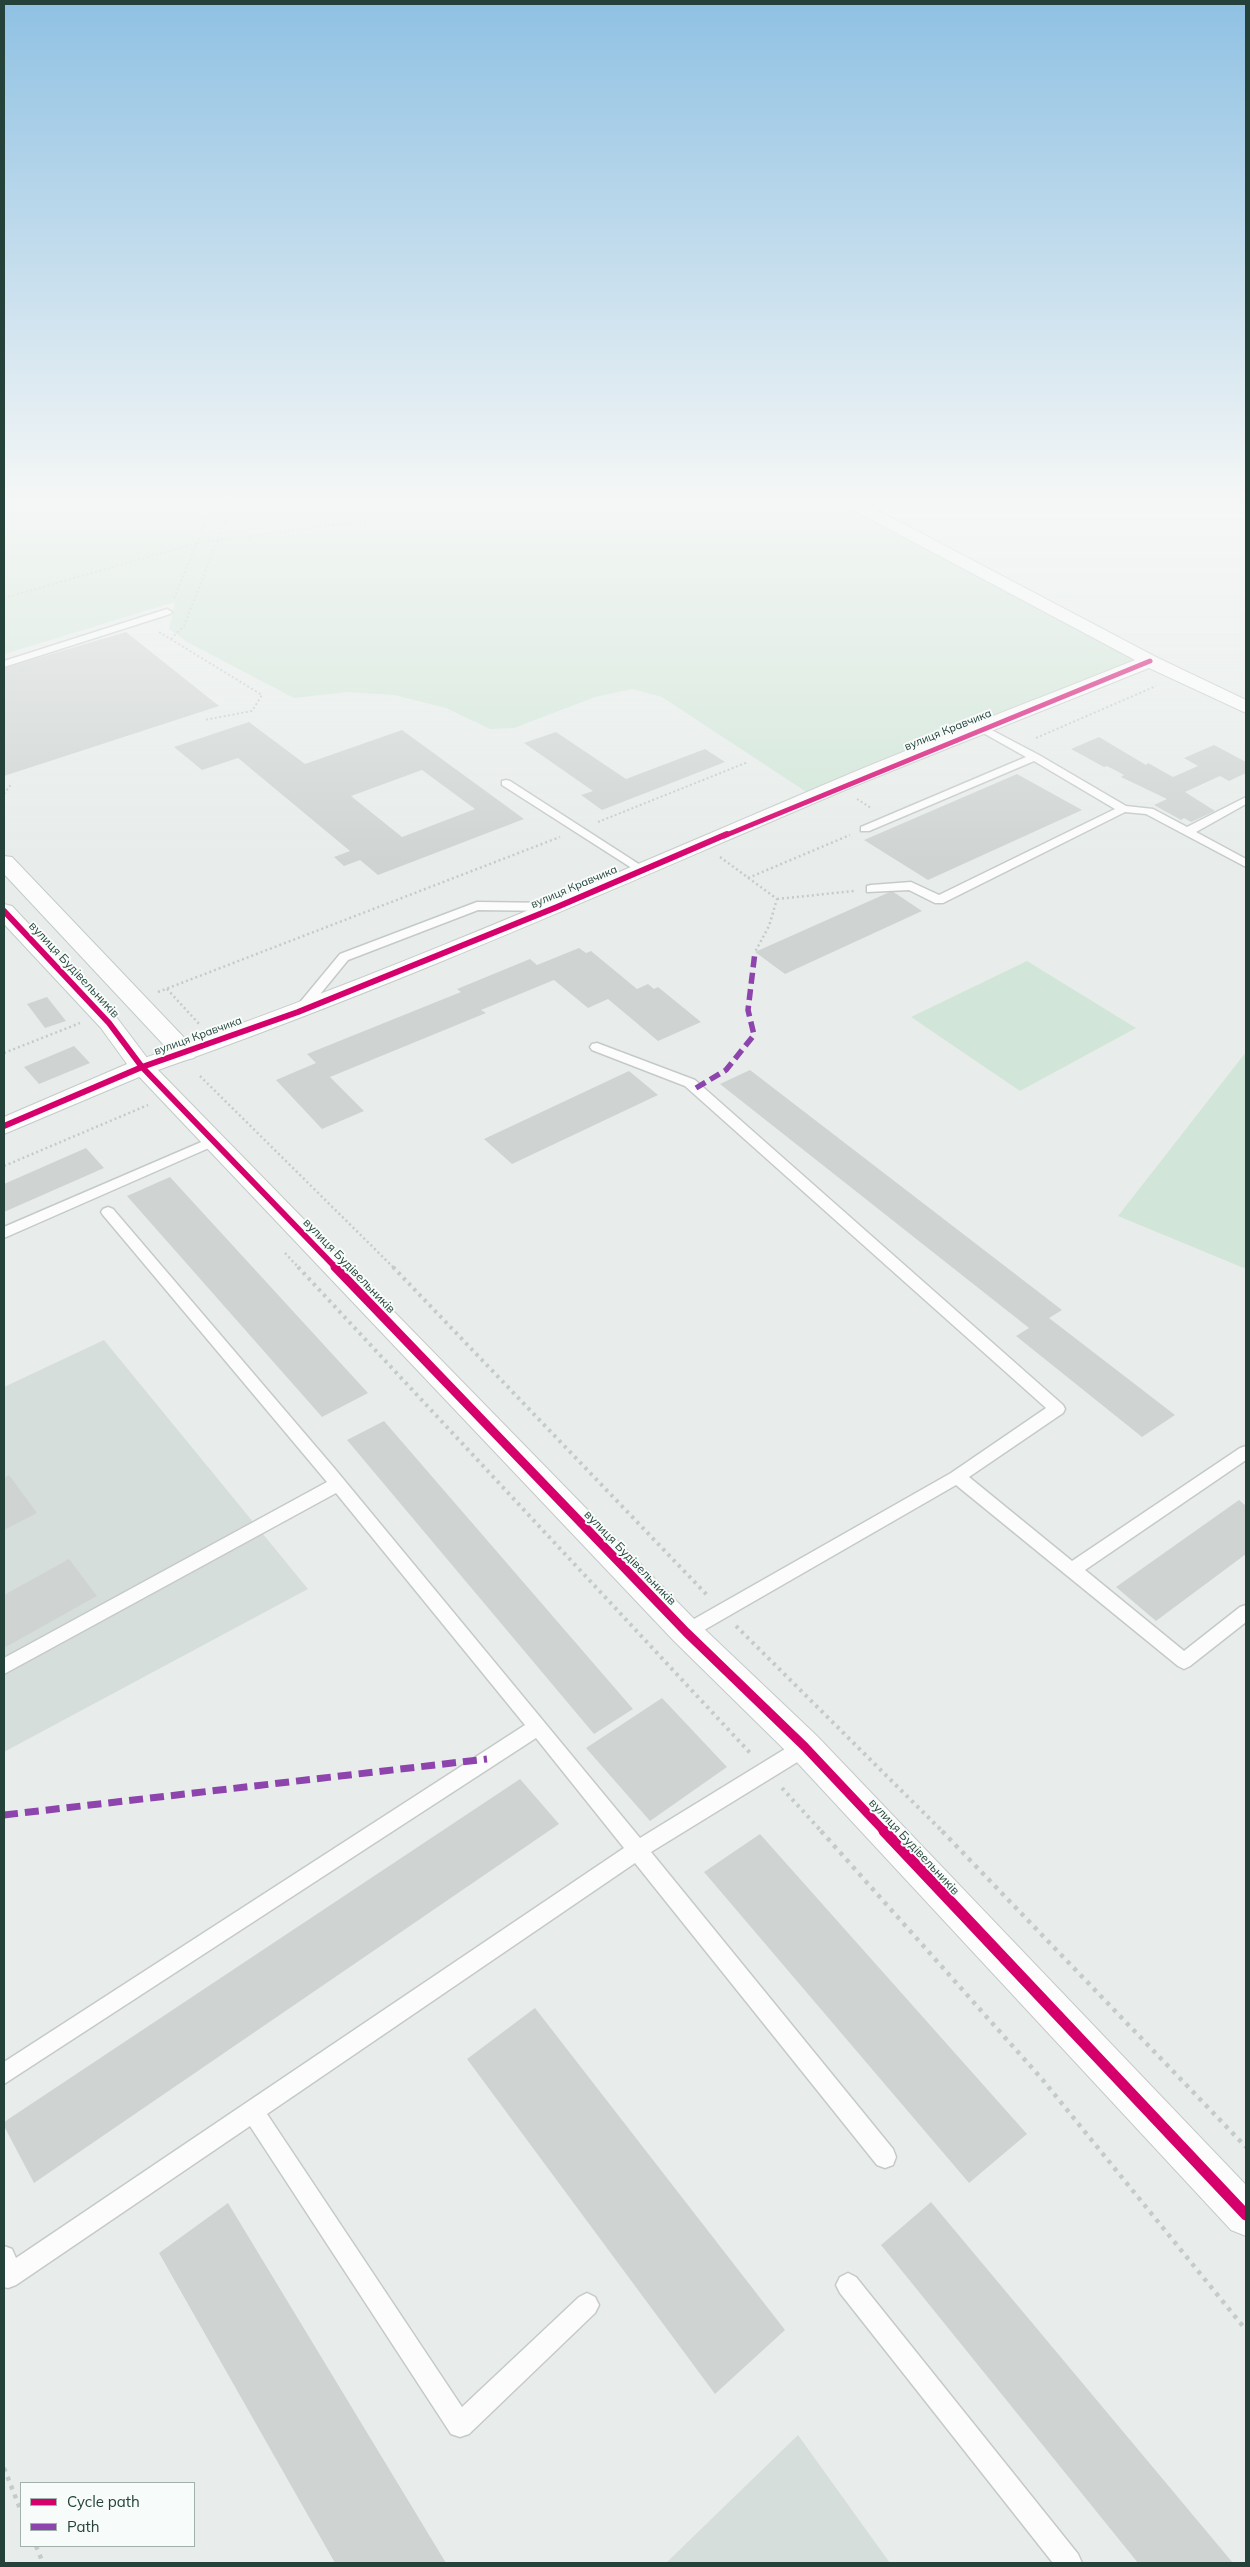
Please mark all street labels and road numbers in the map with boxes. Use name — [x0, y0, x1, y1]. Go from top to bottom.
street label: вулиця Кравчика — [903, 707, 993, 753]
street label: вулиця Кравчика — [529, 863, 619, 911]
street label: вулиця Будівельників — [26, 919, 122, 1021]
street label: вулиця Кравчика — [152, 1014, 244, 1058]
street label: вулиця Будівельників — [300, 1216, 398, 1316]
street label: вулиця Будівельників — [581, 1508, 679, 1608]
street label: вулиця Будівельників — [866, 1796, 962, 1898]

